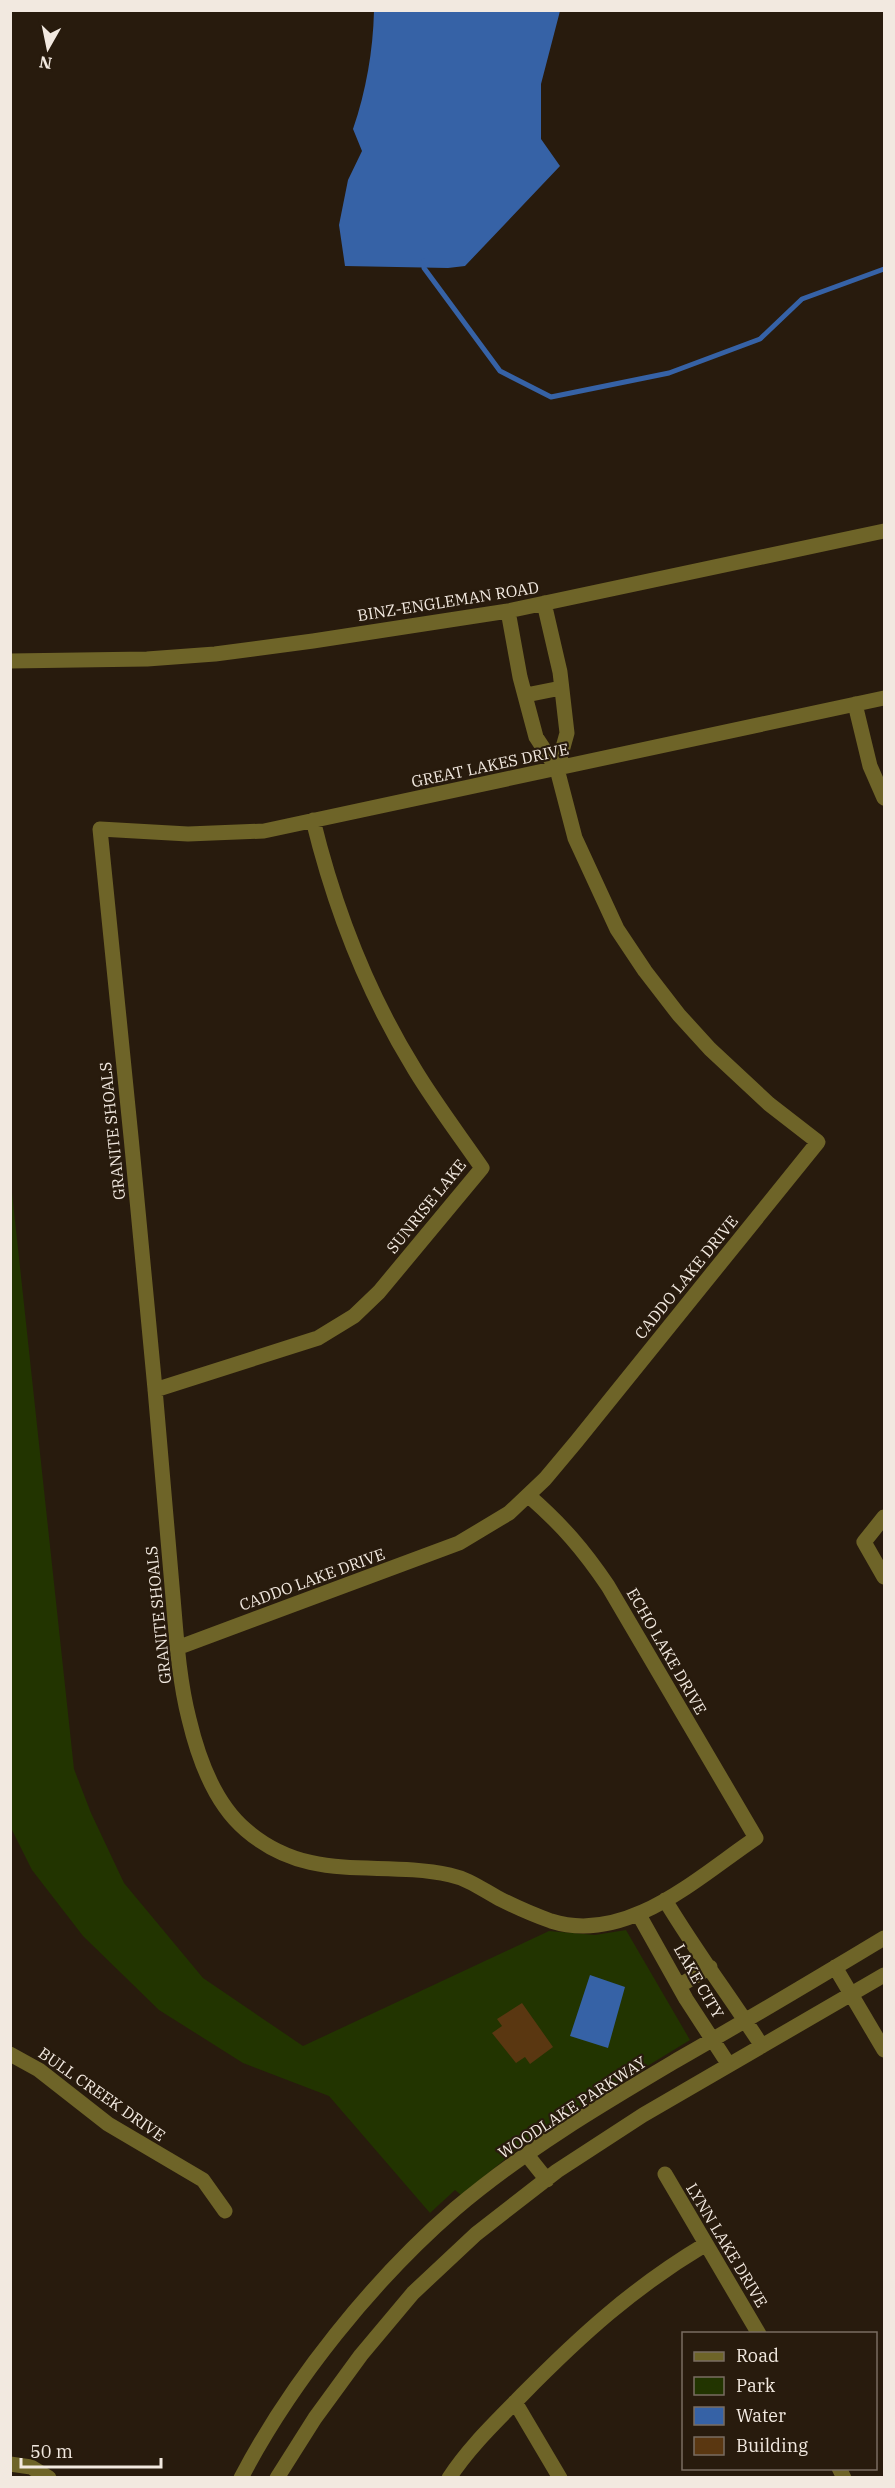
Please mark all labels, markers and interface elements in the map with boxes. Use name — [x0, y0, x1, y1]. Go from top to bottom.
north arrow — [18, 18, 78, 78]
text: N — [38, 52, 53, 74]
street label: BINZ-ENGLEMAN ROAD — [356, 577, 540, 625]
street label: GREAT LAKES DRIVE — [409, 739, 571, 791]
street label: GRANITE SHOALS — [95, 1061, 129, 1201]
street label: SUNRISE LAKE — [382, 1155, 470, 1257]
street label: CADDO LAKE DRIVE — [630, 1211, 742, 1343]
street label: CADDO LAKE DRIVE — [236, 1543, 388, 1615]
street label: GRANITE SHOALS — [141, 1545, 175, 1685]
street label: ECHO LAKE DRIVE — [623, 1584, 711, 1718]
street label: LAKE CITY — [670, 1940, 728, 2022]
street label: BULL CREEK DRIVE — [35, 2043, 169, 2145]
street label: WOODLAKE PARKWAY — [494, 2052, 650, 2162]
street label: LYNN LAKE DRIVE — [682, 2179, 772, 2311]
legend — [682, 2332, 877, 2470]
text: Road — [736, 2344, 779, 2367]
text: Park — [736, 2374, 776, 2397]
text: Water — [736, 2404, 786, 2427]
scale bar — [21, 2431, 160, 2469]
text: Building — [736, 2434, 808, 2457]
text: 50 m — [30, 2440, 73, 2463]

